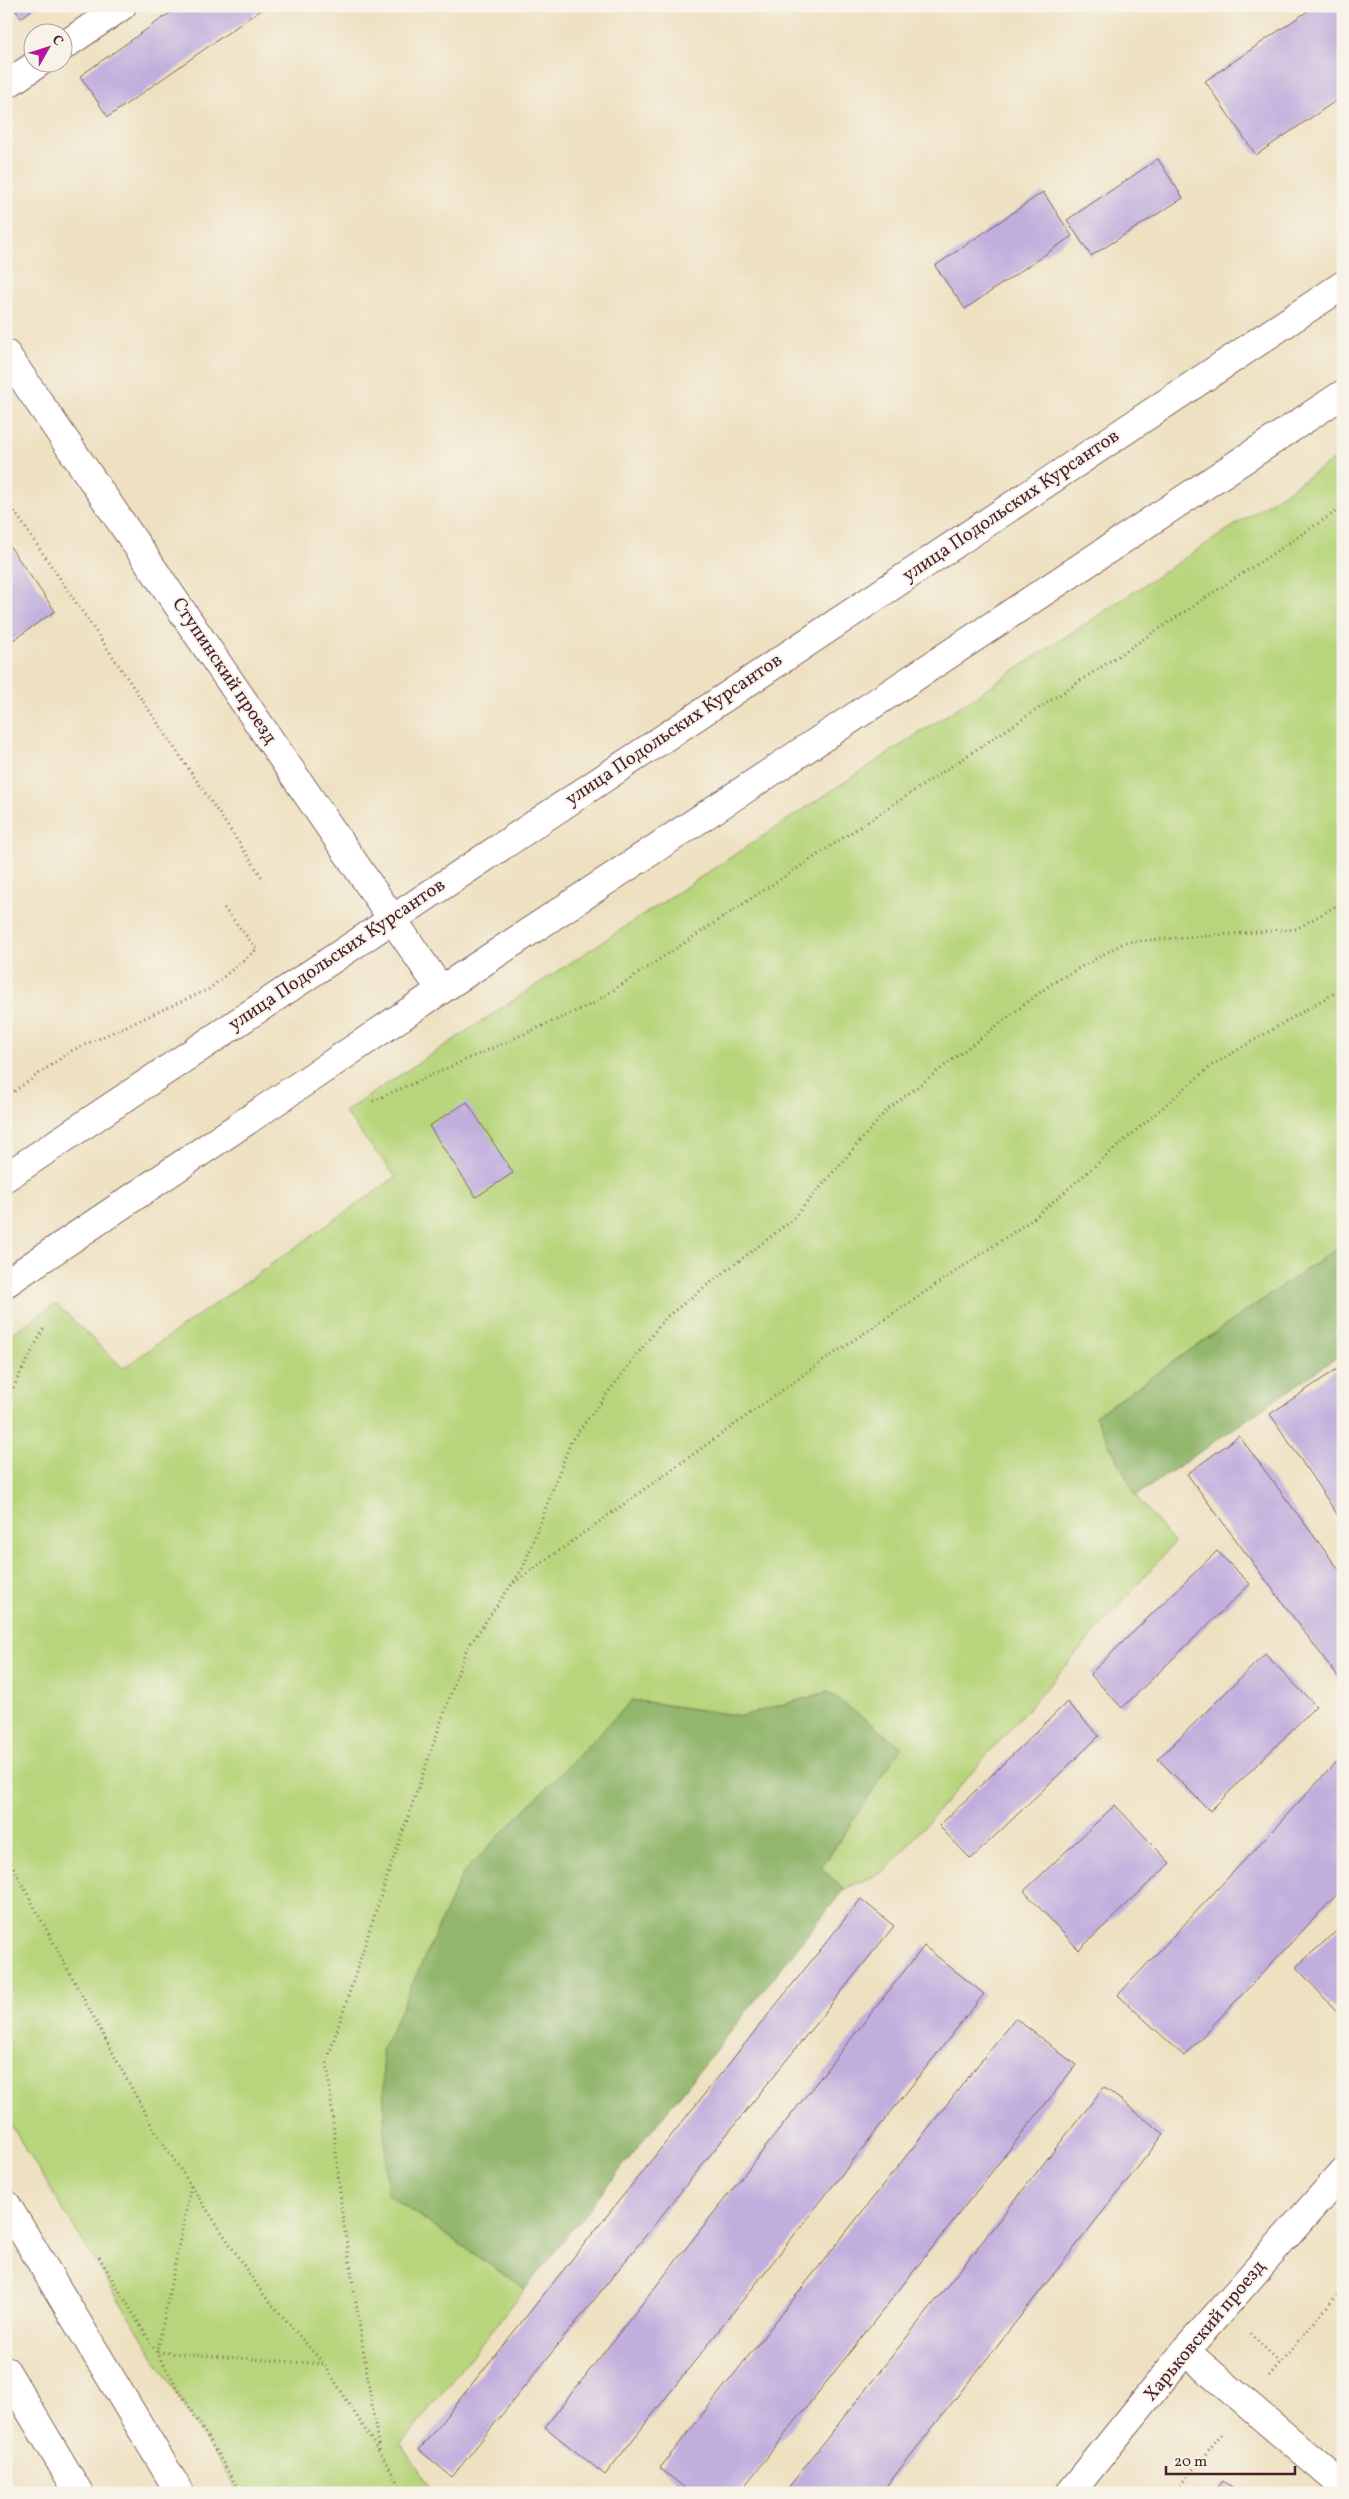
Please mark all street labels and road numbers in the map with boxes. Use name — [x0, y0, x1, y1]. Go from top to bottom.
street label: улица Подольских Курсантов — [897, 423, 1125, 589]
street label: Ступинский проезд — [165, 593, 283, 749]
street label: улица Подольских Курсантов — [560, 647, 788, 813]
street label: улица Подольских Курсантов — [223, 872, 451, 1038]
street label: Харьковский проезд — [1138, 2255, 1272, 2407]

